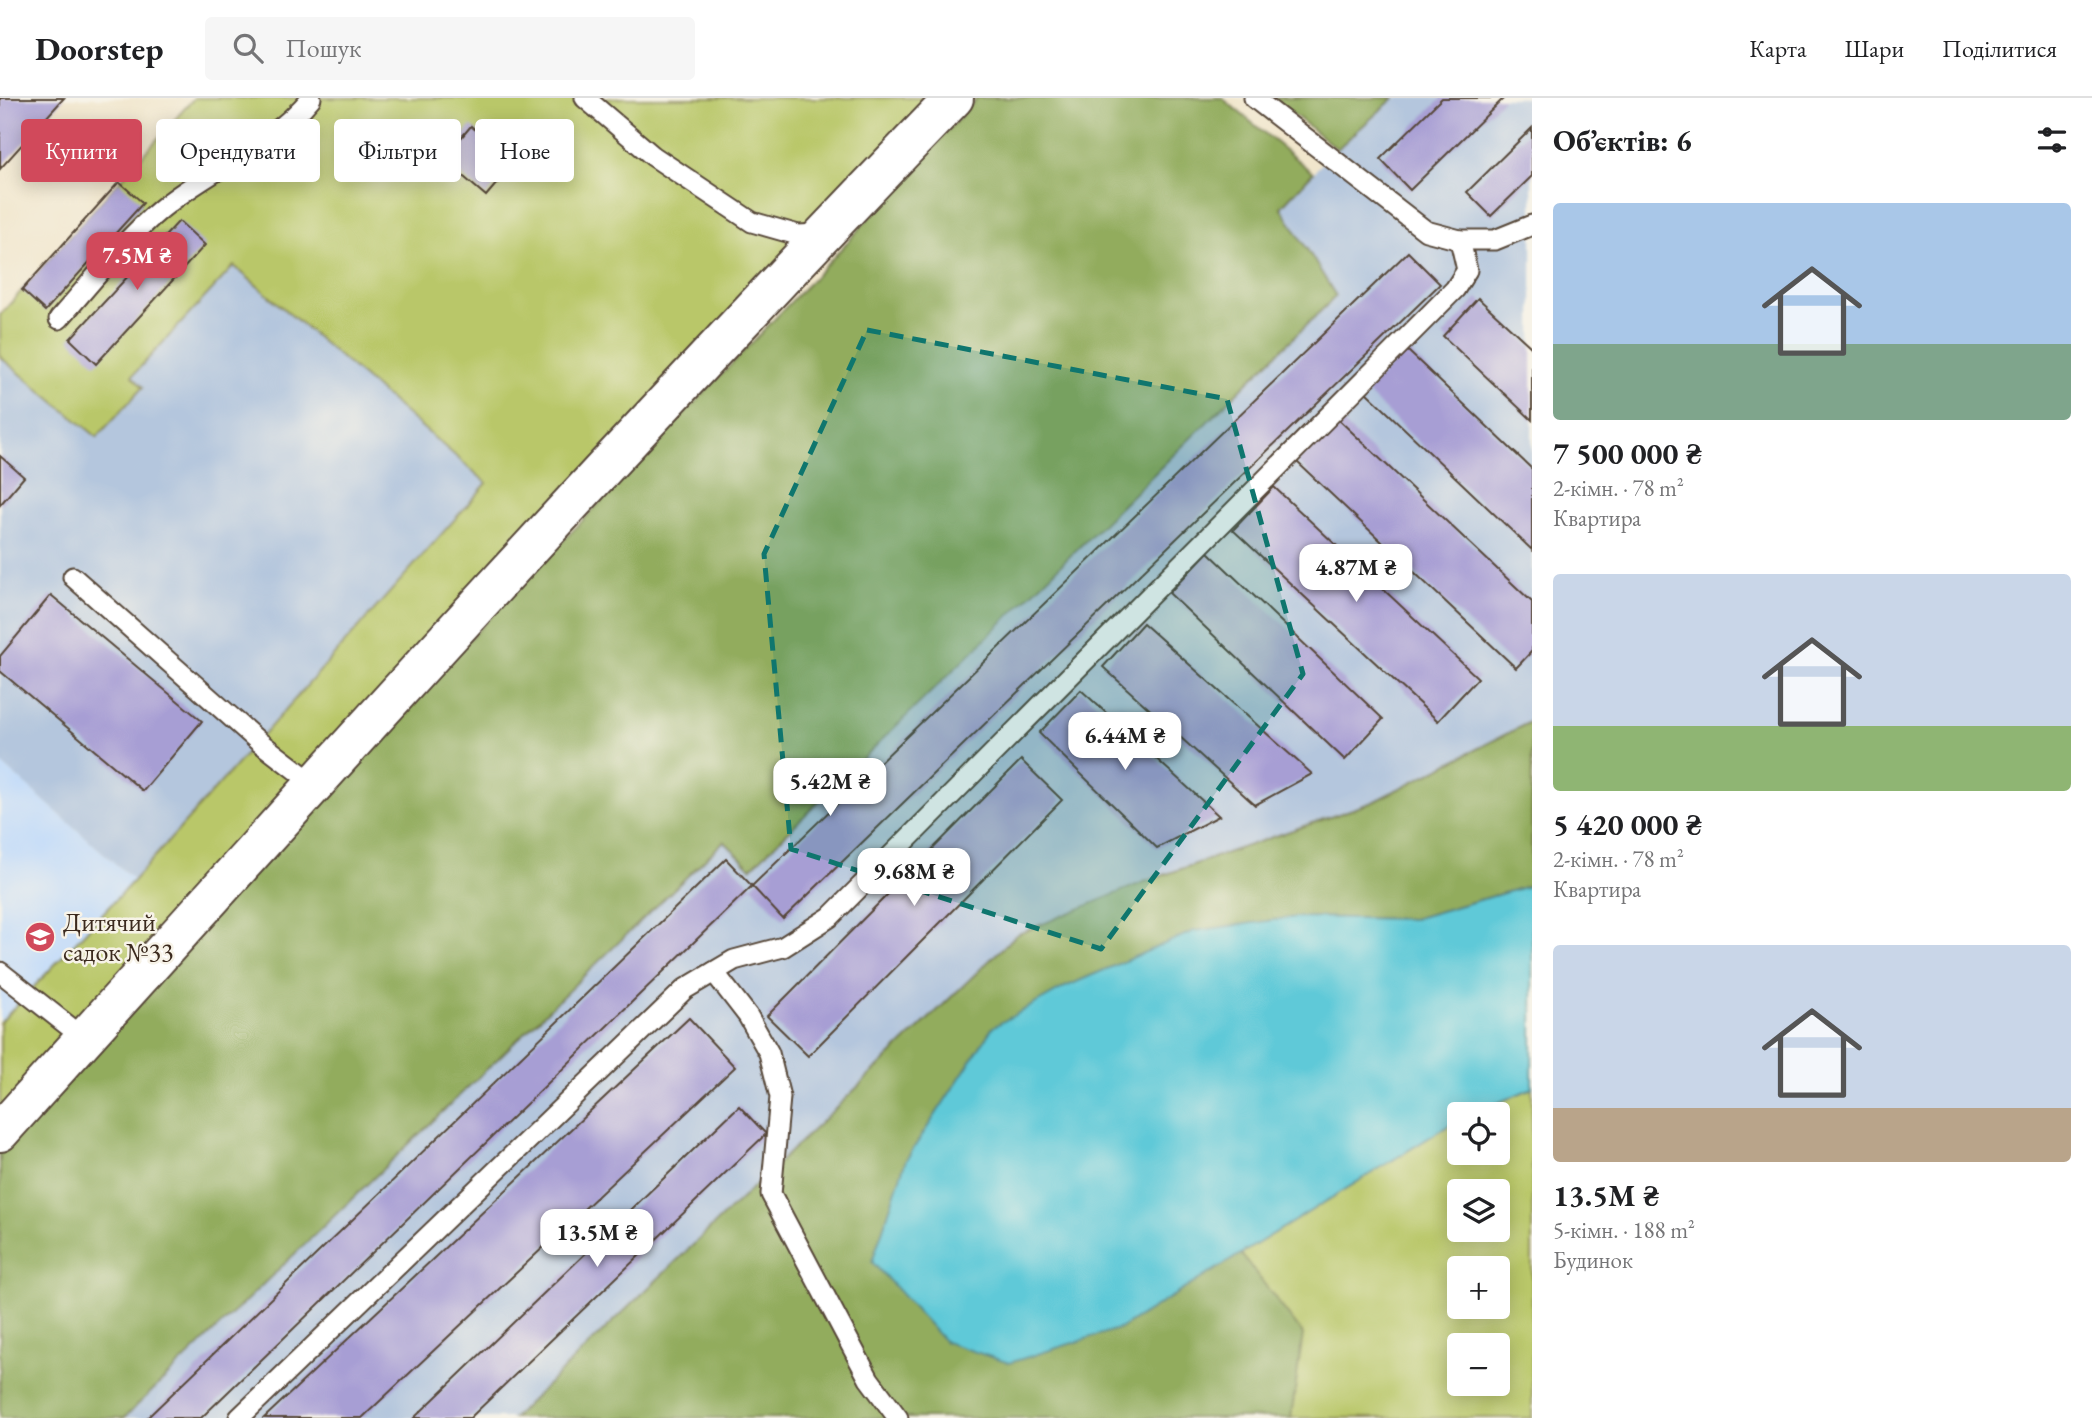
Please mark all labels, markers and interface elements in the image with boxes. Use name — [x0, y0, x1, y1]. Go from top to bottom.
search box — [205, 17, 695, 80]
text: Doorstep — [35, 27, 163, 70]
icon: search — [229, 29, 267, 67]
text: Пошук — [285, 31, 362, 65]
text: Карта — [1749, 33, 1807, 64]
text: Шари — [1845, 33, 1904, 64]
text: Поділитися — [1942, 33, 2057, 64]
chip: Купити — [21, 119, 142, 182]
chip: Орендувати — [156, 119, 320, 182]
chip: Фільтри — [334, 119, 461, 182]
chip: Нове — [475, 119, 574, 182]
text: Об’єктів: 6 — [1553, 121, 1692, 160]
icon: filters — [2033, 121, 2071, 159]
pin: 7.5M ₴ — [80, 232, 194, 292]
text: 7.5M ₴ — [102, 240, 172, 270]
icon: home — [1749, 248, 1875, 374]
text: 7 500 000 ₴ — [1553, 434, 1702, 473]
text: 2-кімн. · 78 m² — [1553, 473, 1684, 503]
text: Квартира — [1553, 503, 1641, 533]
pin: 4.87M ₴ — [1291, 545, 1421, 604]
text: 4.87M ₴ — [1315, 552, 1397, 582]
icon: home — [1749, 619, 1875, 745]
pin: 6.44M ₴ — [1060, 712, 1190, 772]
text: 6.44M ₴ — [1084, 720, 1166, 750]
pin: 5.42M ₴ — [765, 758, 895, 818]
text: 5.42M ₴ — [789, 766, 871, 796]
text: 5 420 000 ₴ — [1553, 805, 1702, 844]
text: 2-кімн. · 78 m² — [1553, 844, 1684, 874]
pin: 9.68M ₴ — [849, 848, 979, 908]
text: 9.68M ₴ — [873, 856, 955, 886]
text: Квартира — [1553, 874, 1641, 904]
place label: Дитячий садок №33 — [63, 905, 173, 969]
school or university icon: Дитячий садок №33 — [23, 920, 57, 954]
icon: home — [1749, 990, 1875, 1116]
map controls — [1447, 1102, 1510, 1396]
button: locate — [1447, 1102, 1510, 1165]
text: 13.5M ₴ — [1553, 1176, 1659, 1215]
button: layers — [1447, 1179, 1510, 1242]
pin: 13.5M ₴ — [532, 1210, 662, 1269]
text: 5-кімн. · 188 m² — [1553, 1215, 1695, 1245]
text: 13.5M ₴ — [556, 1217, 638, 1247]
text: Будинок — [1553, 1245, 1633, 1275]
button: + — [1447, 1256, 1510, 1319]
button: − — [1447, 1333, 1510, 1396]

